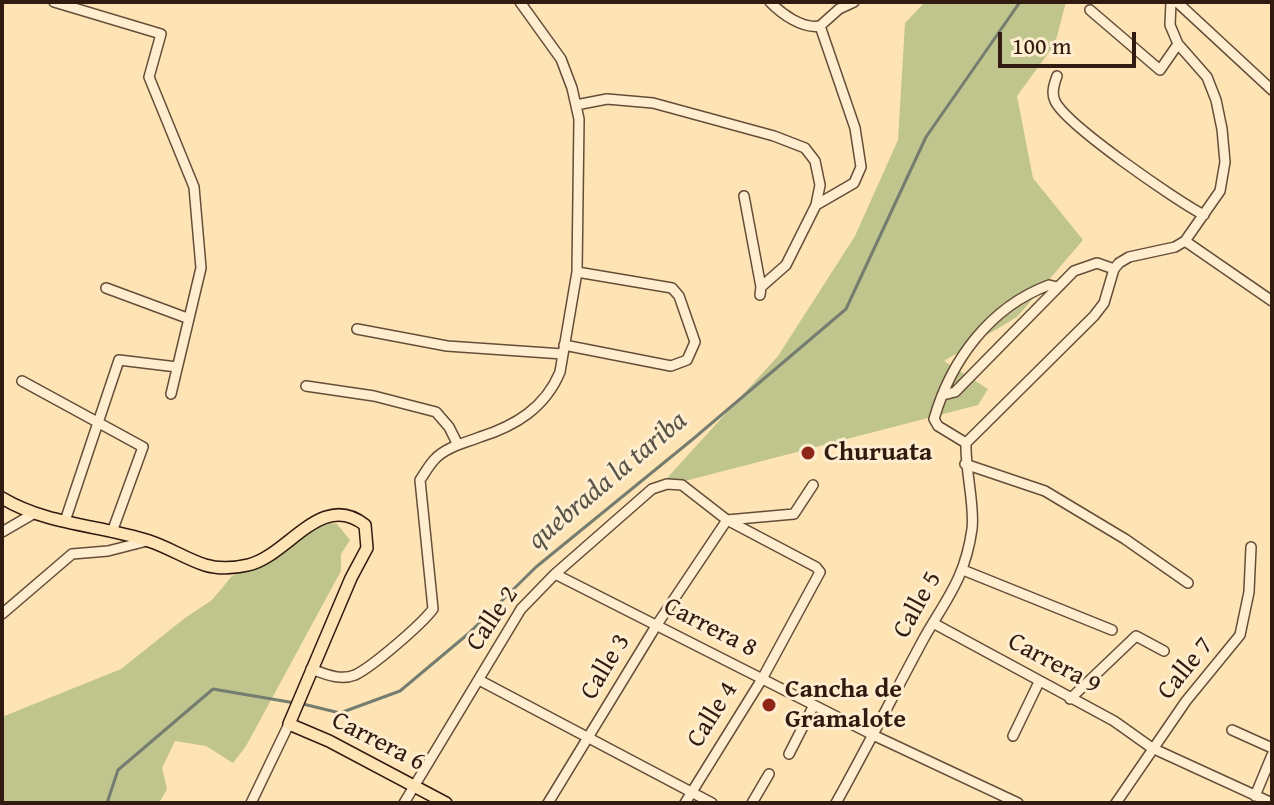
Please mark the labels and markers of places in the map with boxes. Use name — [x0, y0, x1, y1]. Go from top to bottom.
place label: Churuata — [824, 437, 932, 469]
marker: Churuata — [799, 444, 817, 462]
place label: Cancha de Gramalote — [785, 674, 906, 736]
marker: Cancha de Gramalote — [760, 696, 778, 714]

